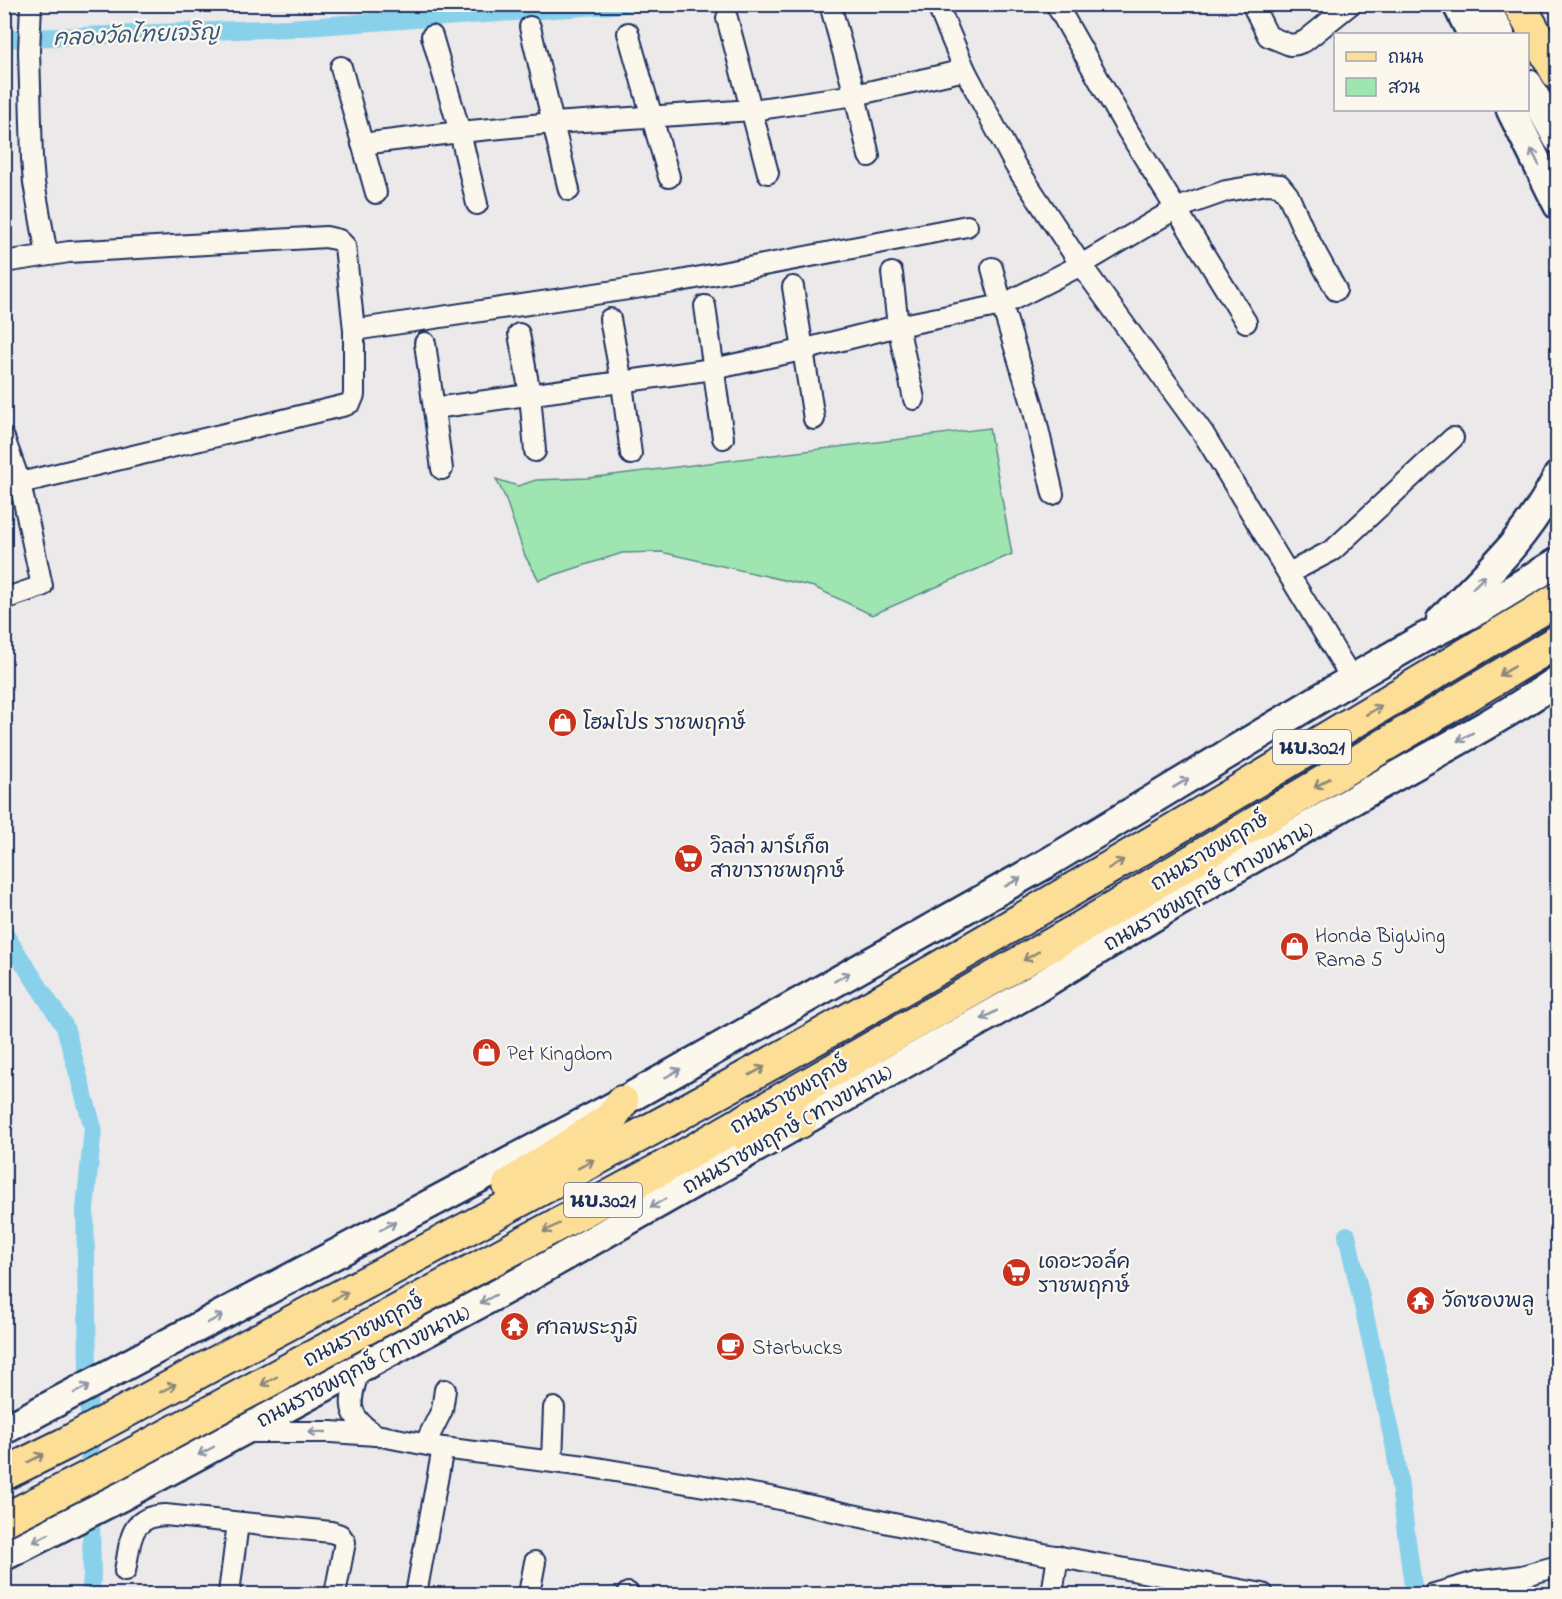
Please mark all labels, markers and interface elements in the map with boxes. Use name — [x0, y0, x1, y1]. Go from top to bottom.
water label: คลองวัดไทยเจริญ — [53, 17, 222, 56]
legend — [1334, 33, 1529, 111]
text: ถนน — [1388, 46, 1423, 72]
text: สวน — [1388, 76, 1420, 102]
one-way arrow — [1529, 148, 1540, 166]
one-way arrow — [1472, 574, 1486, 589]
one-way arrow — [1499, 666, 1516, 678]
one-way arrow — [1365, 704, 1382, 716]
shop icon: โฮมโปร ราชพฤกษ์ — [546, 706, 578, 738]
place label: โฮมโปร ราชพฤกษ์ — [583, 709, 747, 739]
road number: นบ.3021 — [1273, 730, 1351, 764]
one-way arrow — [1457, 731, 1474, 743]
one-way arrow — [1172, 777, 1189, 789]
one-way arrow — [1314, 777, 1331, 789]
street label: ถนนราชพฤกษ์ — [1145, 805, 1276, 900]
street label: ถนนราชพฤกษ์ (ทางขนาน) — [1099, 815, 1319, 960]
place label: วิลล่า มาร์เก็ต สาขาราชพฤกษ์ — [710, 833, 845, 887]
supermarket icon: วิลล่า มาร์เก็ต สาขาราชพฤกษ์ — [673, 842, 705, 874]
one-way arrow — [1107, 857, 1124, 869]
one-way arrow — [1003, 876, 1021, 887]
place label: Honda BigWing Rama 5 — [1315, 922, 1445, 976]
shop icon: Honda BigWing Rama 5 — [1278, 931, 1310, 963]
one-way arrow — [1023, 951, 1041, 962]
one-way arrow — [833, 971, 850, 983]
one-way arrow — [981, 1009, 998, 1021]
shop icon: Pet Kingdom — [470, 1037, 502, 1069]
place label: Pet Kingdom — [507, 1040, 612, 1072]
street label: ถนนราชพฤกษ์ — [725, 1050, 856, 1143]
street label: ถนนราชพฤกษ์ (ทางขนาน) — [678, 1058, 898, 1203]
one-way arrow — [748, 1065, 765, 1077]
one-way arrow — [663, 1067, 681, 1078]
one-way arrow — [576, 1158, 594, 1169]
road number: นบ.3021 — [564, 1183, 642, 1217]
one-way arrow — [650, 1197, 667, 1209]
one-way arrow — [378, 1220, 396, 1231]
one-way arrow — [543, 1222, 560, 1234]
place label: เดอะวอล์ค ราชพฤกษ์ — [1038, 1248, 1131, 1302]
supermarket icon: เดอะวอล์ค ราชพฤกษ์ — [1001, 1257, 1033, 1289]
temple icon: วัดซองพลู — [1405, 1284, 1437, 1316]
street label: ถนนราชพฤกษ์ — [298, 1287, 431, 1376]
place label: วัดซองพลู — [1442, 1287, 1534, 1317]
one-way arrow — [331, 1290, 348, 1302]
one-way arrow — [479, 1293, 497, 1305]
street label: ถนนราชพฤกษ์ (ทางขนาน) — [252, 1299, 476, 1437]
temple icon: ศาลพระภูมิ — [499, 1311, 531, 1343]
one-way arrow — [206, 1312, 224, 1324]
place label: ศาลพระภูมิ — [536, 1314, 638, 1344]
cafe icon: Starbucks — [715, 1331, 747, 1363]
place label: Starbucks — [752, 1334, 843, 1364]
one-way arrow — [261, 1375, 278, 1387]
one-way arrow — [159, 1382, 176, 1394]
one-way arrow — [72, 1383, 90, 1394]
one-way arrow — [308, 1426, 328, 1438]
one-way arrow — [197, 1446, 215, 1457]
one-way arrow — [26, 1452, 44, 1463]
one-way arrow — [32, 1533, 50, 1544]

